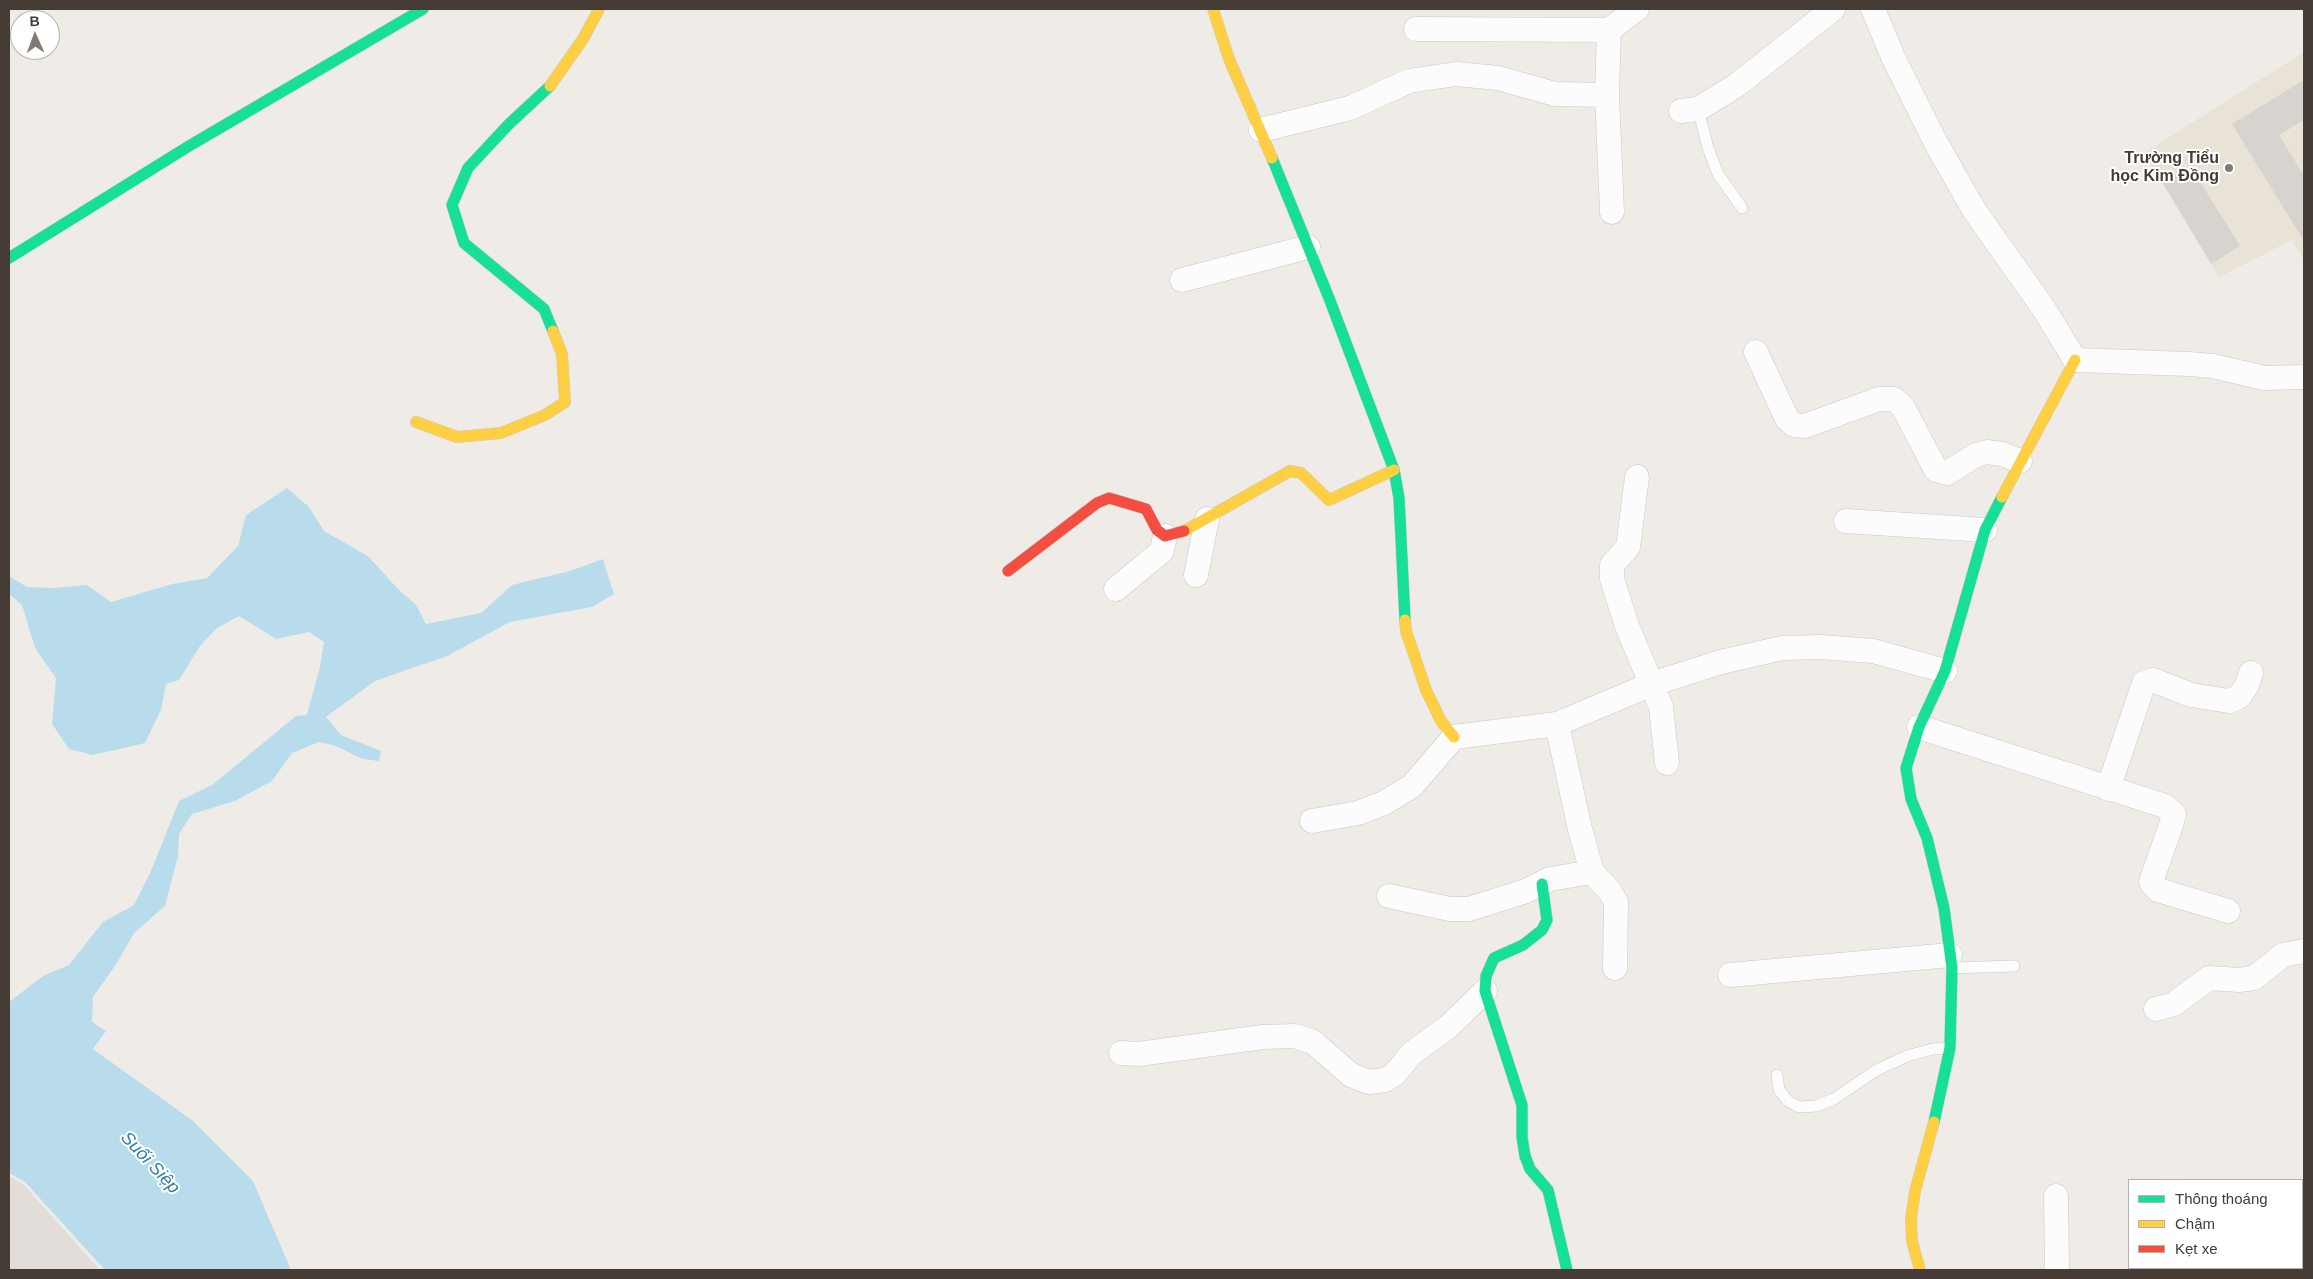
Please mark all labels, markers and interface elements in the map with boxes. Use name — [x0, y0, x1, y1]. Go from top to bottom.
north arrow — [10, 10, 60, 60]
text: B — [29, 13, 40, 29]
place label: Trường Tiểu học Kim Đồng — [2111, 149, 2219, 187]
marker: Trường Tiểu học Kim Đồng — [2223, 162, 2235, 174]
water label: Suối Siệp — [116, 1127, 184, 1199]
legend — [2128, 1179, 2303, 1269]
text: Thông thoáng — [2175, 1190, 2268, 1207]
text: Chậm — [2175, 1215, 2215, 1232]
text: Kẹt xe — [2175, 1240, 2218, 1257]

